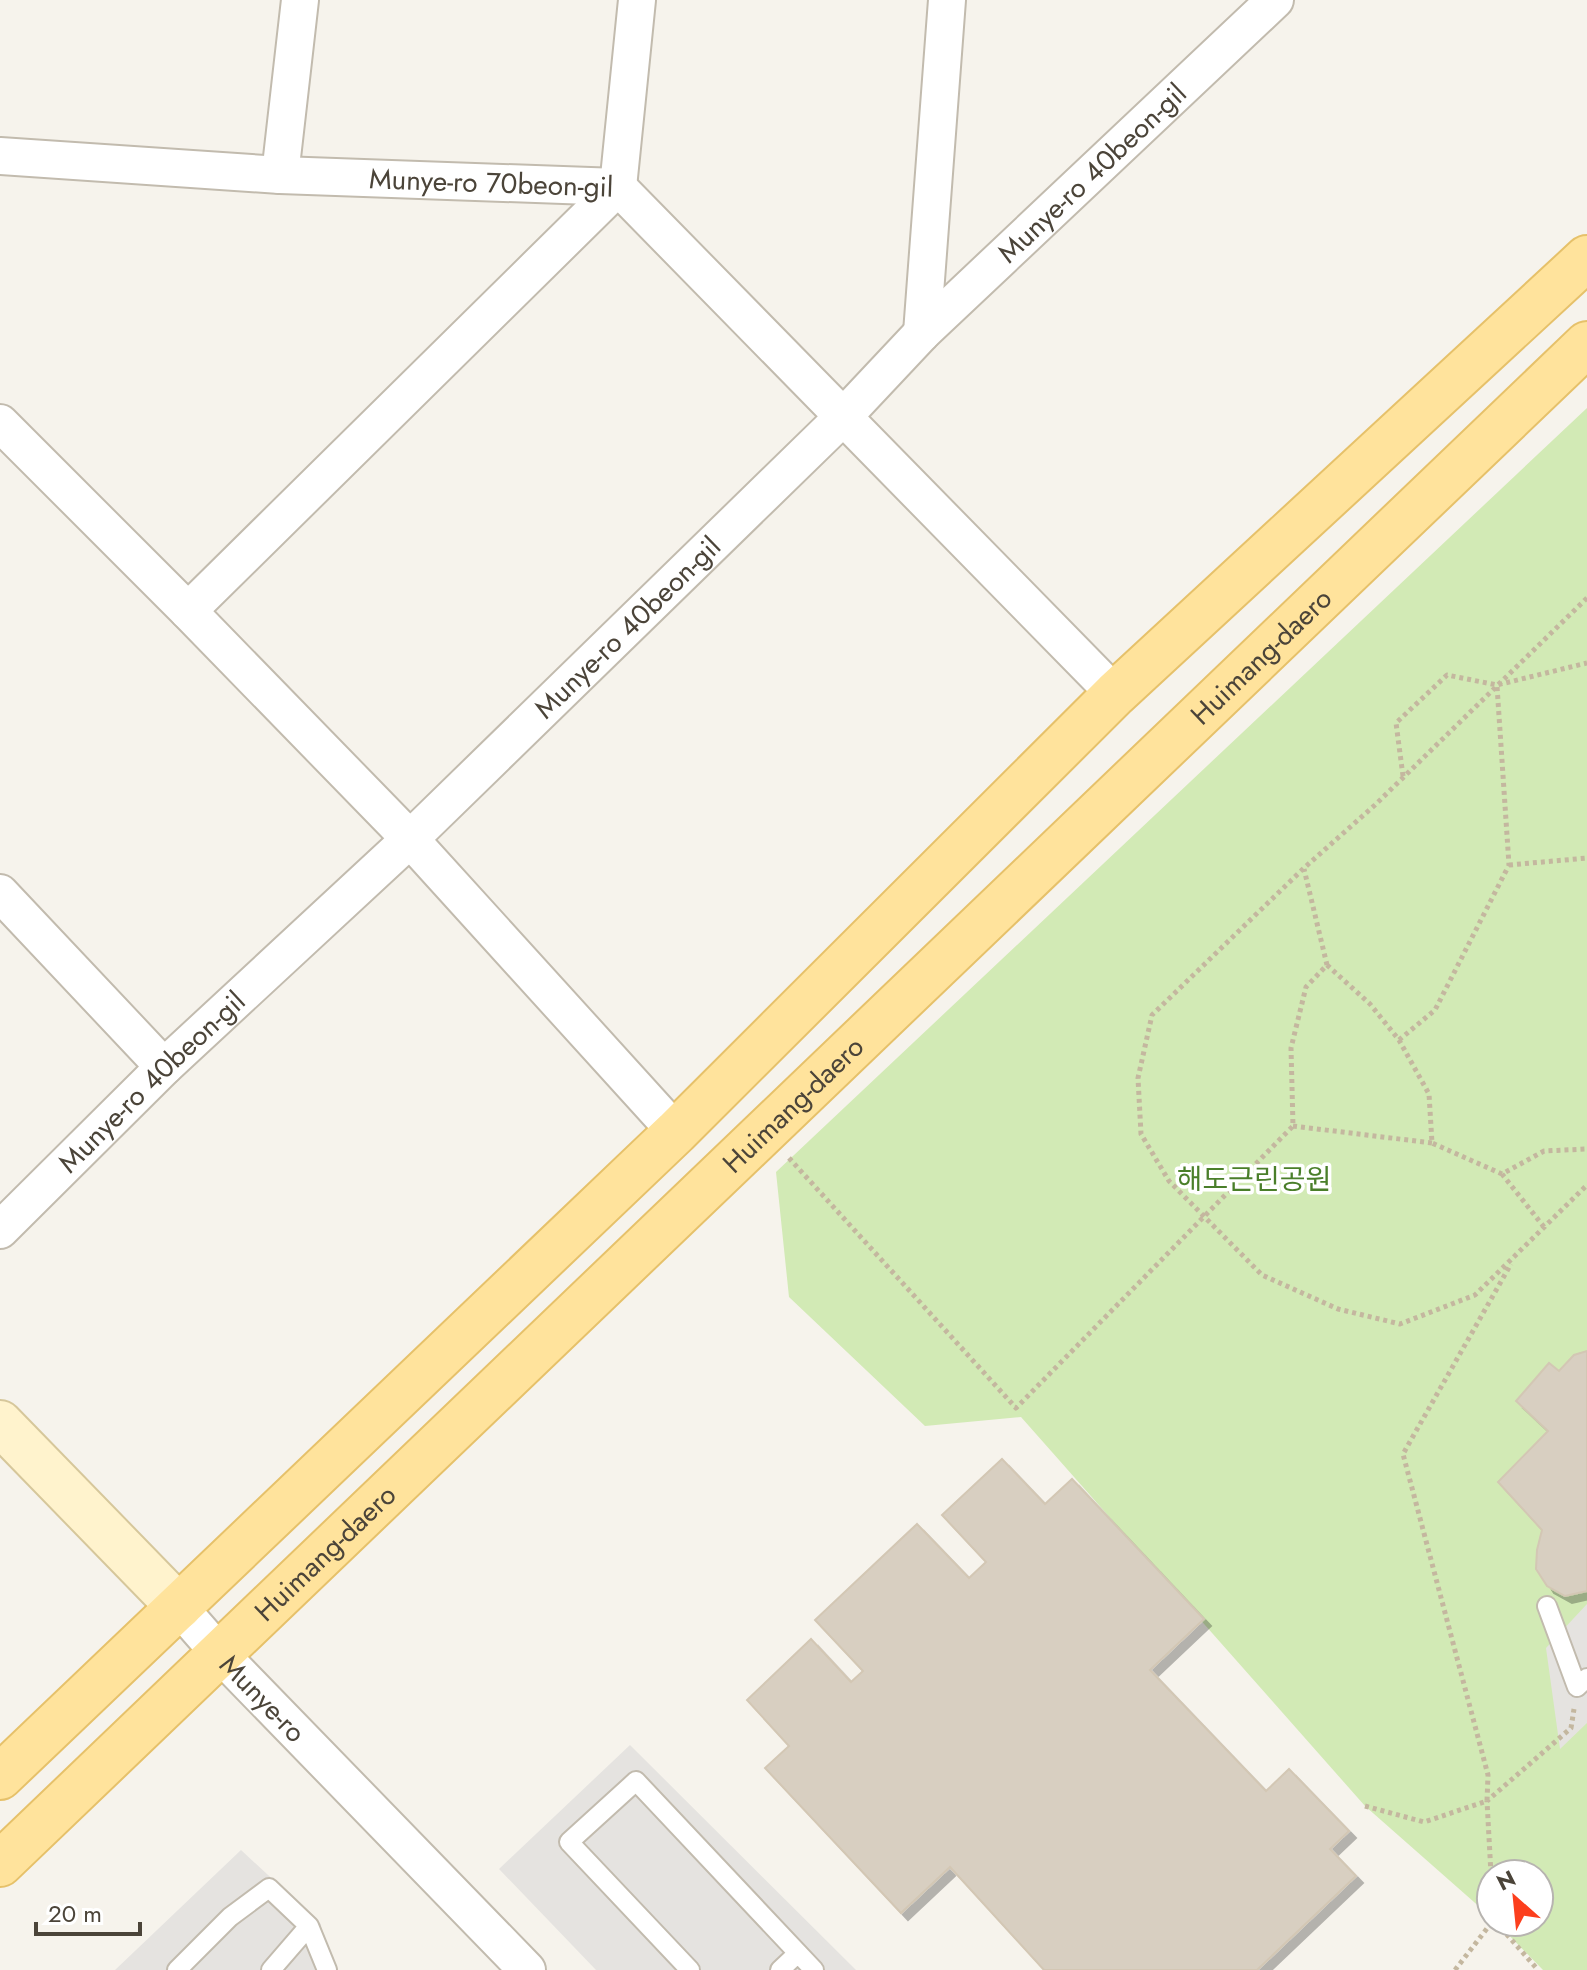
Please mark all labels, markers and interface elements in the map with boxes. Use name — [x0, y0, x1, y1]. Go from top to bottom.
street label: Munye-ro 40beon-gil — [988, 73, 1195, 272]
street label: Munye-ro 70beon-gil — [368, 158, 614, 207]
street label: Munye-ro 40beon-gil — [525, 527, 730, 728]
street label: Huimang-daero — [1181, 578, 1341, 734]
street label: Munye-ro 40beon-gil — [49, 981, 254, 1182]
street label: Huimang-daero — [713, 1027, 873, 1182]
park label: 해도근린공원 — [1177, 1159, 1331, 1200]
street label: Huimang-daero — [245, 1475, 405, 1631]
street label: Munye-ro — [210, 1645, 316, 1751]
north arrow — [1475, 1858, 1555, 1938]
text: N — [1491, 1862, 1521, 1898]
scale bar — [36, 1886, 140, 1936]
text: 20 m — [48, 1896, 102, 1931]

